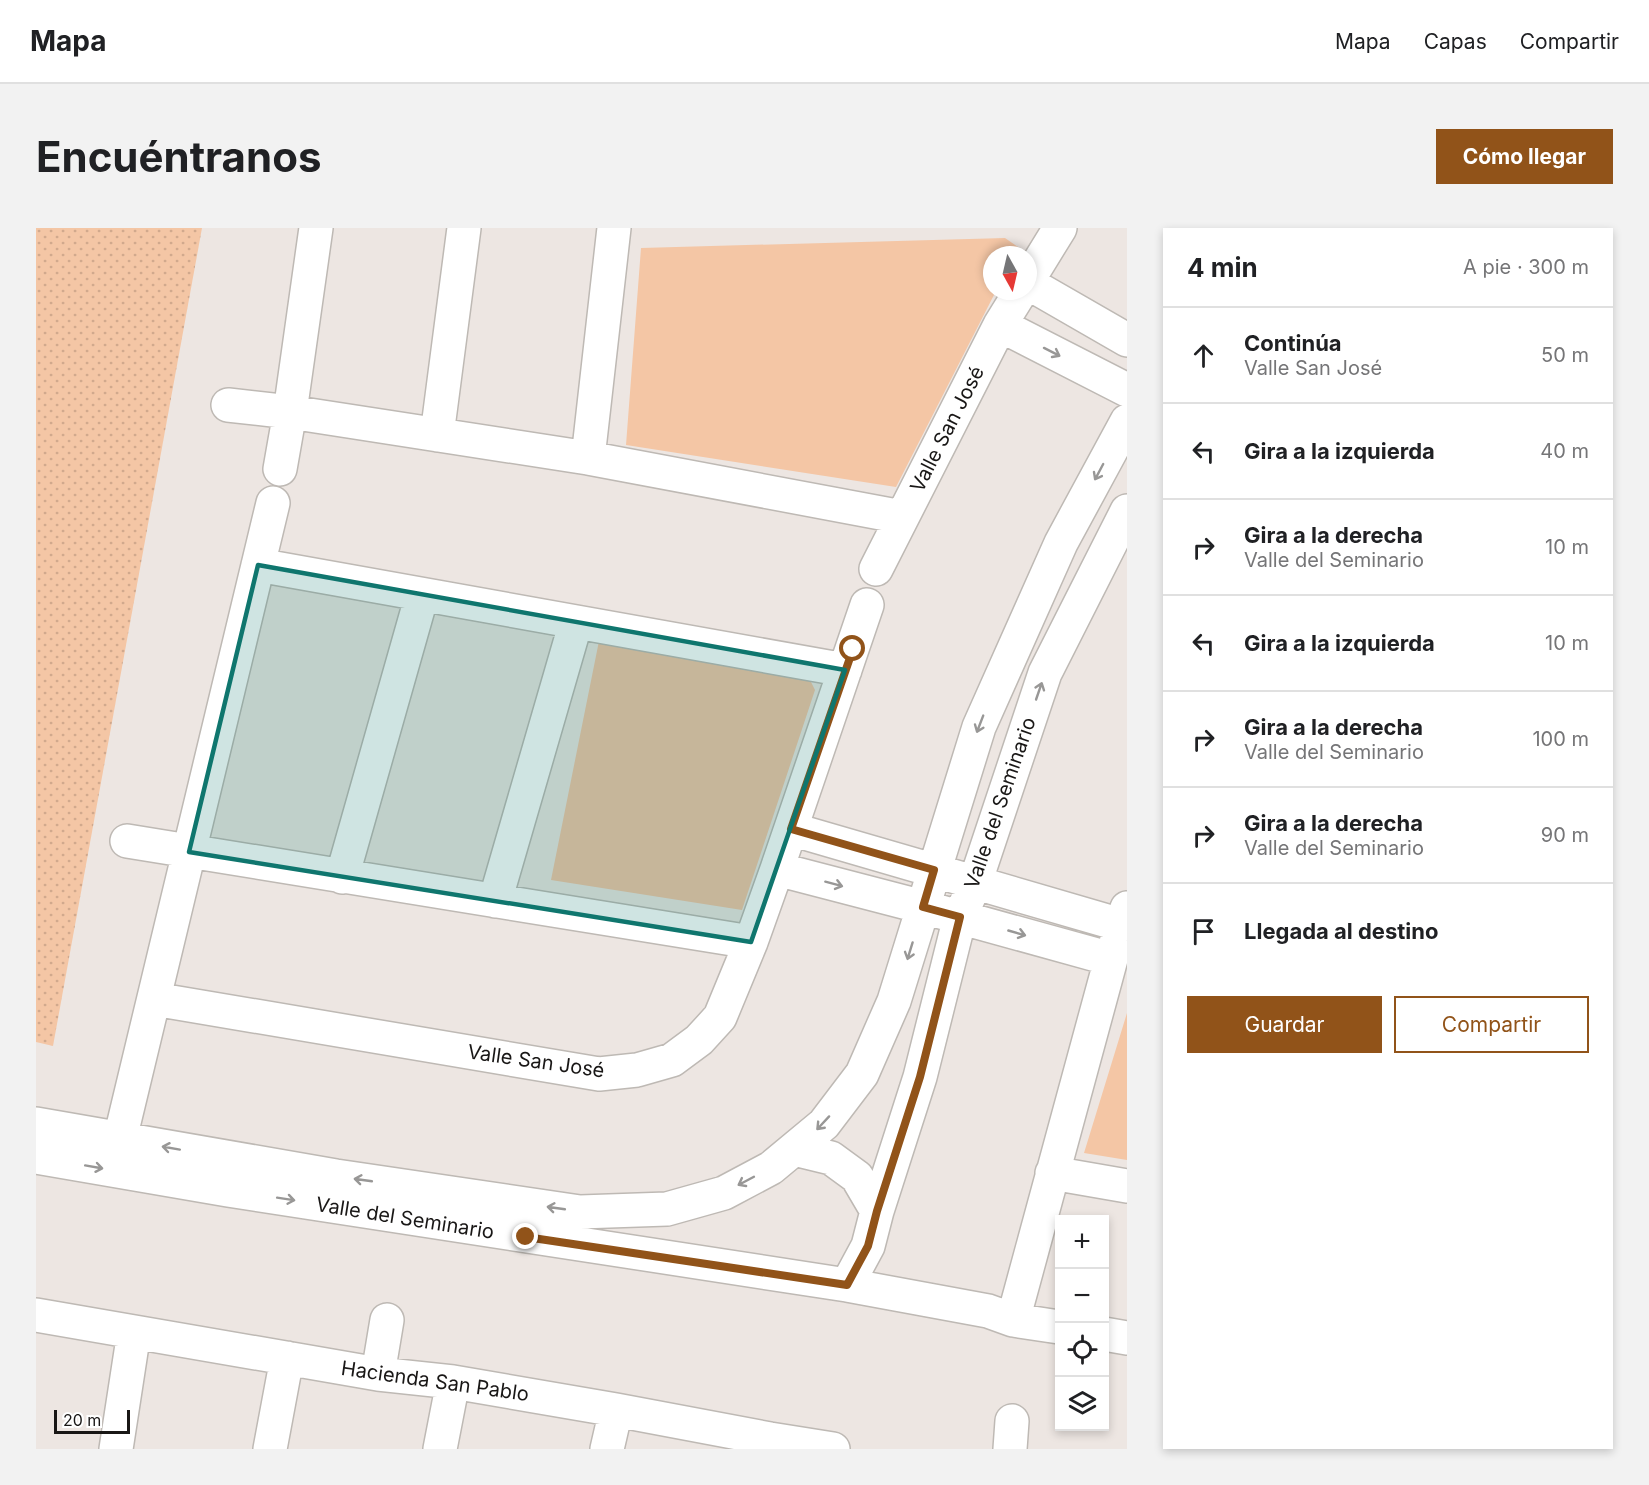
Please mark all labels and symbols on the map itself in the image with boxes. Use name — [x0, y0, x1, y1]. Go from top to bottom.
north arrow — [983, 246, 1037, 300]
one-way arrow — [1043, 347, 1061, 358]
street label: Valle San José — [905, 362, 989, 496]
one-way arrow — [1093, 463, 1105, 480]
route start — [839, 635, 865, 661]
one-way arrow — [1034, 682, 1045, 701]
street label: Valle del Seminario — [959, 714, 1041, 892]
one-way arrow — [974, 715, 985, 733]
one-way arrow — [824, 878, 843, 890]
one-way arrow — [1007, 927, 1026, 939]
one-way arrow — [903, 941, 914, 960]
street label: Valle San José — [466, 1040, 606, 1082]
one-way arrow — [816, 1115, 830, 1130]
one-way arrow — [162, 1142, 181, 1153]
one-way arrow — [83, 1162, 103, 1173]
one-way arrow — [354, 1175, 374, 1186]
one-way arrow — [738, 1175, 755, 1187]
street label: Valle del Seminario — [314, 1192, 496, 1244]
one-way arrow — [276, 1194, 295, 1205]
one-way arrow — [547, 1203, 567, 1214]
route end — [512, 1223, 538, 1249]
street label: Hacienda San Pablo — [339, 1356, 531, 1406]
scale bar — [54, 1407, 130, 1434]

